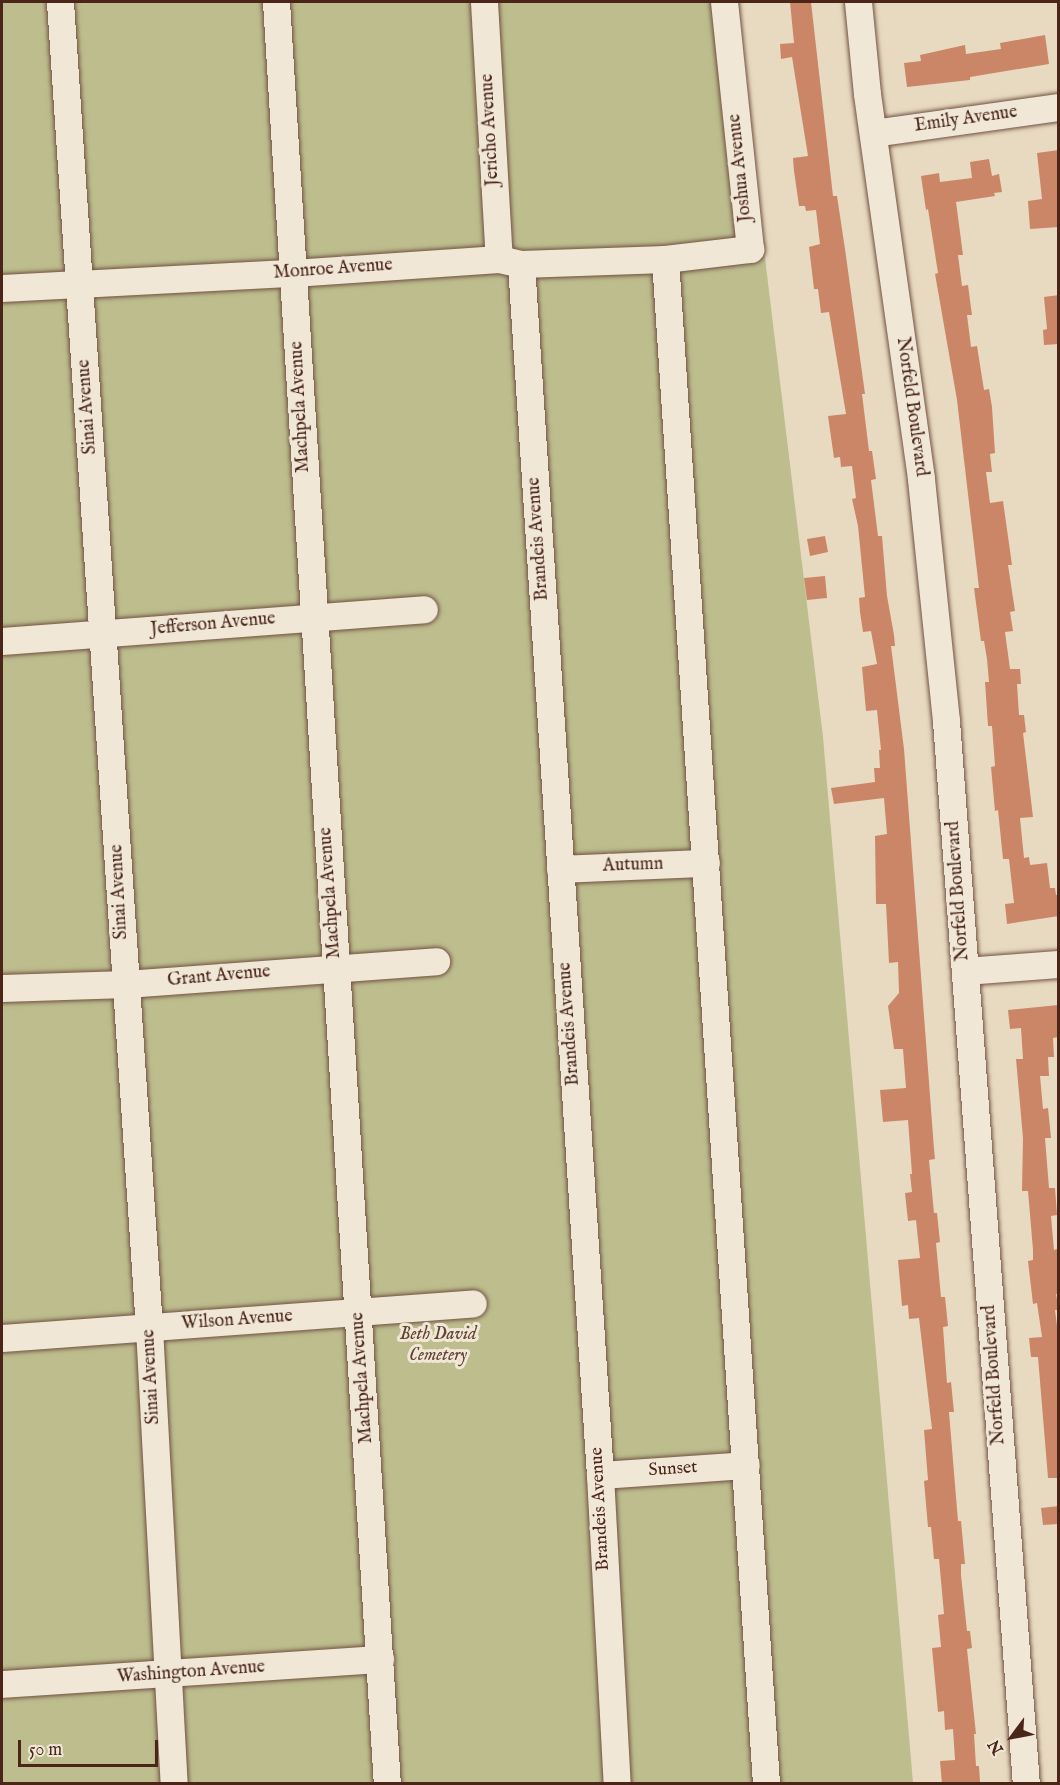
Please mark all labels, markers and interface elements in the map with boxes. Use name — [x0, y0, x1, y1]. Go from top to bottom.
street label: Jericho Avenue — [477, 73, 505, 187]
street label: Emily Avenue — [913, 102, 1019, 138]
street label: Joshua Avenue — [725, 113, 757, 223]
street label: Monroe Avenue — [273, 255, 393, 285]
street label: Norfeld Boulevard — [891, 336, 931, 478]
street label: Machpela Avenue — [287, 341, 315, 473]
street label: Sinai Avenue — [74, 359, 102, 455]
street label: Brandeis Avenue — [524, 476, 554, 602]
street label: Jefferson Avenue — [150, 609, 276, 641]
street label: Norfeld Boulevard — [943, 820, 975, 962]
street label: Machpela Avenue — [316, 827, 346, 959]
street label: Sinai Avenue — [107, 844, 133, 940]
street label: Autumn — [602, 854, 664, 878]
street label: Brandeis Avenue — [555, 961, 585, 1087]
street label: Grant Avenue — [167, 962, 271, 992]
street label: Norfeld Boulevard — [979, 1304, 1011, 1446]
street label: Wilson Avenue — [181, 1306, 293, 1336]
street label: Machpela Avenue — [348, 1312, 378, 1444]
park label: Beth David Cemetery — [399, 1325, 477, 1368]
street label: Sinai Avenue — [139, 1329, 165, 1425]
street label: Brandeis Avenue — [587, 1447, 615, 1571]
street label: Sunset — [648, 1458, 698, 1482]
street label: Washington Avenue — [116, 1657, 266, 1689]
north arrow — [982, 1707, 1042, 1767]
scale bar — [21, 1728, 160, 1766]
text: N — [985, 1735, 1009, 1758]
text: 50 m — [29, 1739, 62, 1762]

